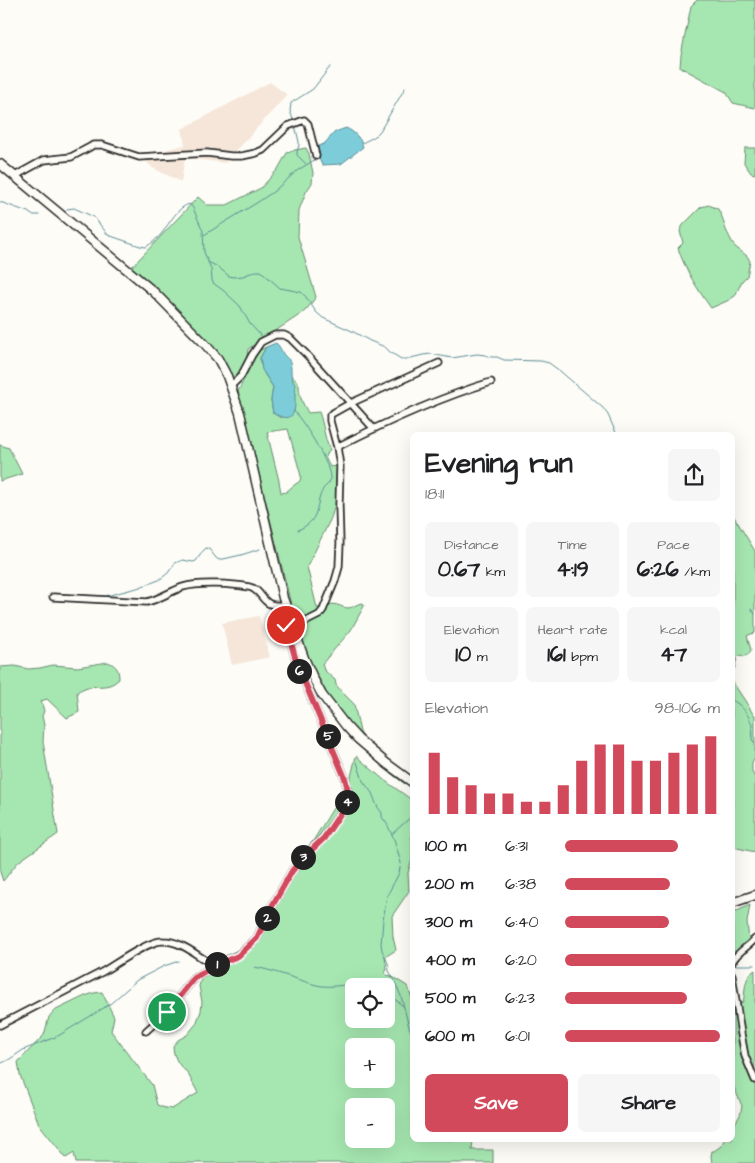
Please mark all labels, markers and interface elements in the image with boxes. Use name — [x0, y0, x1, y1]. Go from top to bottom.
text: Evening run — [425, 444, 573, 483]
button: share — [668, 449, 720, 501]
text: 18:11 — [425, 483, 444, 505]
text: Distance — [444, 535, 499, 555]
text: Time — [558, 535, 587, 555]
text: Pace — [657, 535, 690, 555]
text: 0.67 — [438, 555, 480, 584]
text: 4:19 — [556, 555, 589, 584]
text: 6:26 — [637, 555, 679, 584]
text: km — [480, 562, 505, 582]
text: /km — [679, 562, 710, 582]
pin — [265, 604, 307, 646]
icon: check — [272, 611, 300, 639]
text: Elevation — [444, 620, 499, 640]
text: Heart rate — [537, 620, 608, 640]
text: kcal — [660, 620, 687, 640]
text: 10 — [455, 640, 471, 669]
text: 161 — [547, 640, 566, 669]
text: 47 — [660, 640, 687, 669]
text: m — [471, 647, 488, 667]
text: bpm — [566, 647, 598, 667]
pin: 6 — [286, 658, 312, 684]
text: 6 — [295, 661, 304, 681]
text: Elevation — [425, 697, 488, 719]
text: 98–106 m — [655, 697, 720, 719]
pin: 5 — [316, 724, 340, 748]
text: 5 — [324, 726, 333, 746]
pin: 4 — [334, 790, 360, 814]
text: 4 — [343, 792, 352, 812]
text: 100 m — [425, 835, 466, 857]
text: 6:31 — [505, 835, 528, 857]
pin: 3 — [290, 844, 316, 870]
text: 3 — [300, 847, 307, 867]
text: 200 m — [425, 873, 473, 895]
text: 6:38 — [505, 873, 536, 895]
pin: 2 — [254, 906, 280, 930]
text: 2 — [263, 908, 272, 928]
text: 300 m — [425, 911, 472, 933]
text: 6:40 — [505, 911, 539, 933]
text: 400 m — [425, 949, 475, 971]
text: 6:20 — [505, 949, 537, 971]
pin: 1 — [204, 952, 230, 976]
text: 1 — [217, 954, 218, 974]
map controls — [345, 978, 395, 1148]
button: locate — [345, 978, 395, 1028]
text: 500 m — [425, 987, 475, 1009]
text: 6:23 — [505, 987, 535, 1009]
pin — [146, 991, 188, 1033]
icon: arrive — [153, 998, 181, 1026]
text: 600 m — [425, 1025, 474, 1047]
text: 6:01 — [505, 1025, 530, 1047]
button: + — [345, 1038, 395, 1088]
button: Save — [425, 1074, 568, 1132]
button: Share — [578, 1074, 720, 1132]
button: − — [345, 1098, 395, 1148]

